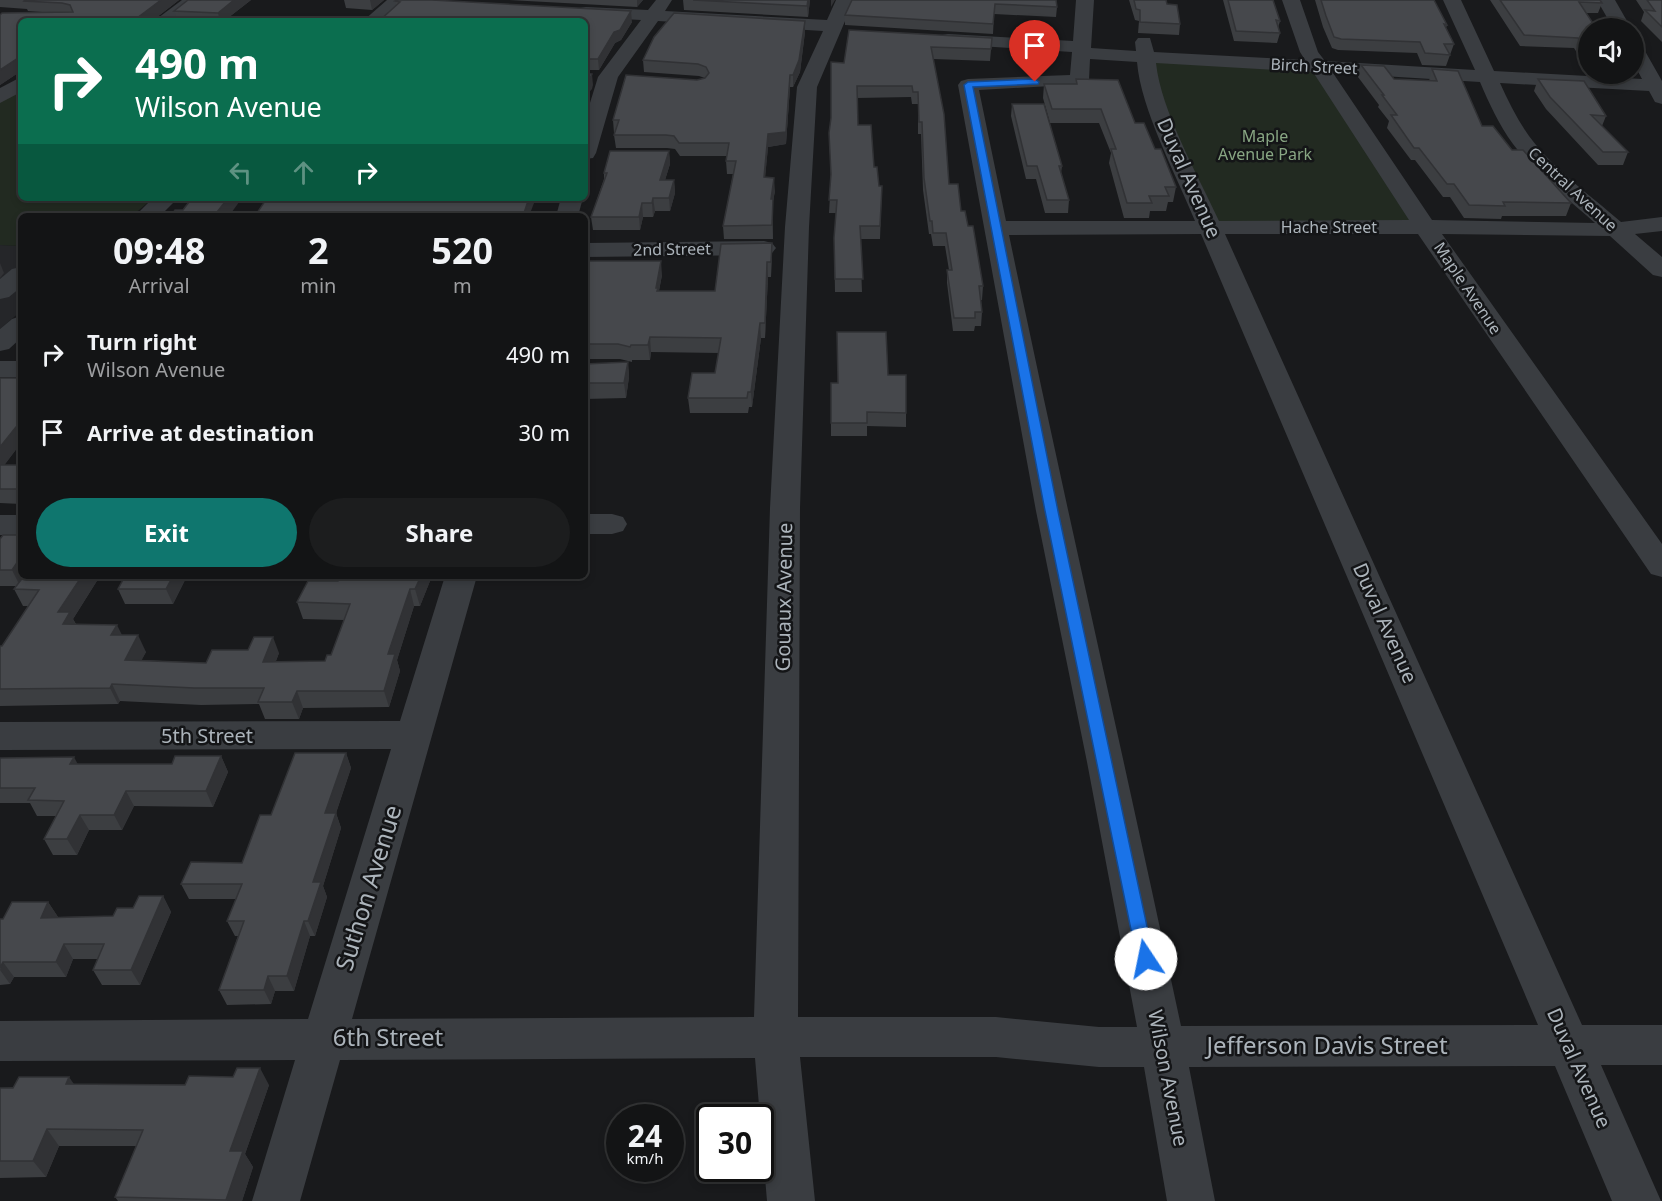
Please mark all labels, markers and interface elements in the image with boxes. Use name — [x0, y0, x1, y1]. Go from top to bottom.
map controls — [1578, 18, 1644, 84]
button: sound — [1578, 18, 1644, 84]
pin — [1009, 20, 1060, 82]
icon: arrive — [1018, 29, 1051, 62]
text: 490 m — [135, 34, 259, 91]
icon: right — [36, 42, 114, 120]
street label: Birch Street — [1270, 53, 1358, 79]
text: Wilson Avenue — [135, 88, 322, 125]
street label: Duval Avenue — [1151, 113, 1228, 242]
park label: Maple Avenue Park — [1218, 125, 1313, 165]
street label: Central Avenue — [1524, 142, 1622, 236]
icon: left — [224, 156, 257, 189]
icon: ahead — [287, 156, 320, 189]
icon: right — [350, 156, 383, 189]
street label: Hache Street — [1281, 216, 1377, 238]
text: 09:48 — [113, 226, 205, 275]
text: 2 — [308, 226, 329, 275]
text: 520 — [431, 226, 493, 275]
street label: 2nd Street — [633, 237, 711, 261]
street label: Maple Avenue — [1429, 238, 1507, 338]
text: Arrival — [129, 272, 190, 299]
text: min — [300, 272, 336, 299]
text: m — [453, 272, 472, 299]
text: Turn right — [87, 326, 197, 356]
icon: right — [36, 338, 69, 371]
text: 490 m — [506, 339, 570, 369]
text: Wilson Avenue — [87, 356, 225, 383]
icon: arrive — [36, 416, 69, 449]
text: Arrive at destination — [87, 417, 314, 447]
text: 30 m — [519, 417, 570, 447]
button: Exit — [36, 498, 297, 567]
button: Share — [309, 498, 570, 567]
street label: Gouaux Avenue — [769, 522, 798, 672]
street label: Duval Avenue — [1347, 558, 1424, 687]
street label: 5th Street — [161, 722, 253, 749]
street label: Suthon Avenue — [327, 801, 408, 974]
position arrow — [1114, 927, 1178, 991]
street label: Duval Avenue — [1541, 1003, 1618, 1132]
street label: Wilson Avenue — [1142, 1007, 1195, 1148]
street label: 6th Street — [333, 1020, 444, 1053]
street label: Jefferson Davis Street — [1204, 1028, 1448, 1061]
speed limit sign: 30 — [696, 1104, 774, 1182]
text: 24 — [628, 1115, 662, 1156]
text: km/h — [627, 1148, 663, 1168]

